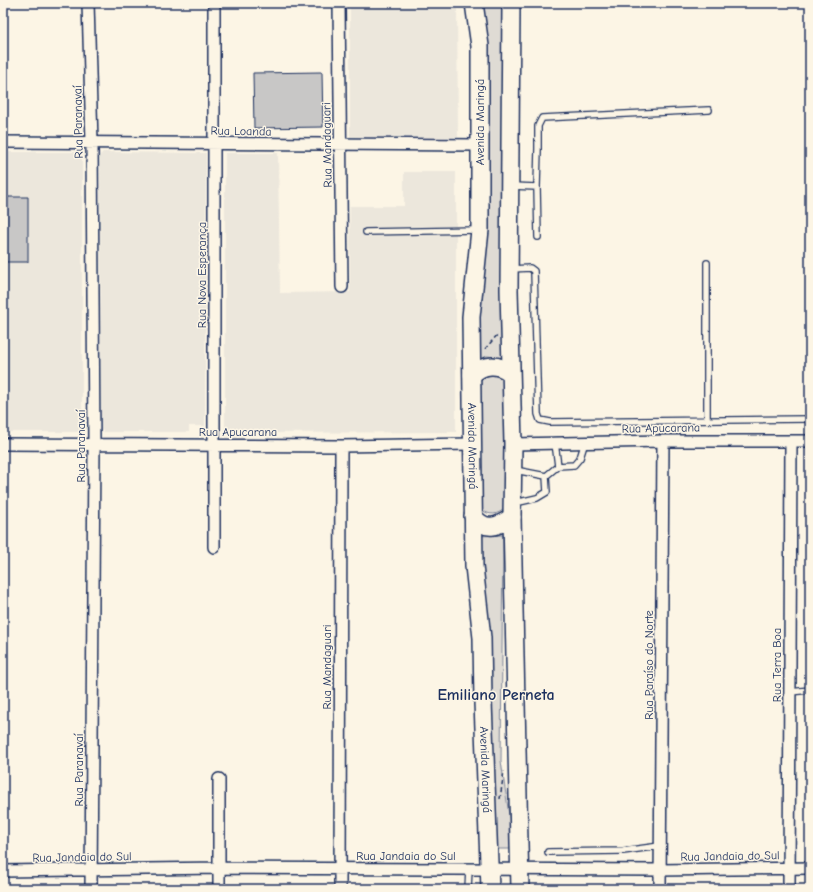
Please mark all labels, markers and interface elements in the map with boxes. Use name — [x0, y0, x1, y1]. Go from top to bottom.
street label: Avenida Maringá — [473, 79, 487, 165]
street label: Rua Paranavaí — [70, 85, 86, 159]
street label: Rua Mandaguari — [319, 102, 335, 188]
street label: Rua Loanda — [210, 123, 272, 139]
street label: Rua Nova Esperança — [195, 222, 209, 328]
street label: Avenida Maringá — [465, 403, 480, 490]
street label: Rua Paranavaí — [74, 409, 88, 483]
street label: Rua Apucarana — [622, 420, 700, 436]
street label: Rua Apucarana — [199, 425, 277, 439]
street label: Rua Paraíso do Norte — [642, 610, 656, 720]
street label: Rua Mandaguari — [320, 624, 334, 710]
street label: Rua Terra Boa — [770, 628, 784, 702]
district label: Emiliano Perneta — [437, 686, 555, 704]
street label: Avenida Maringá — [477, 726, 494, 813]
street label: Rua Paranavaí — [72, 733, 86, 807]
street label: Rua Jandaia do Sul — [680, 848, 780, 864]
street label: Rua Jandaia do Sul — [32, 849, 132, 865]
street label: Rua Jandaia do Sul — [356, 849, 456, 863]

